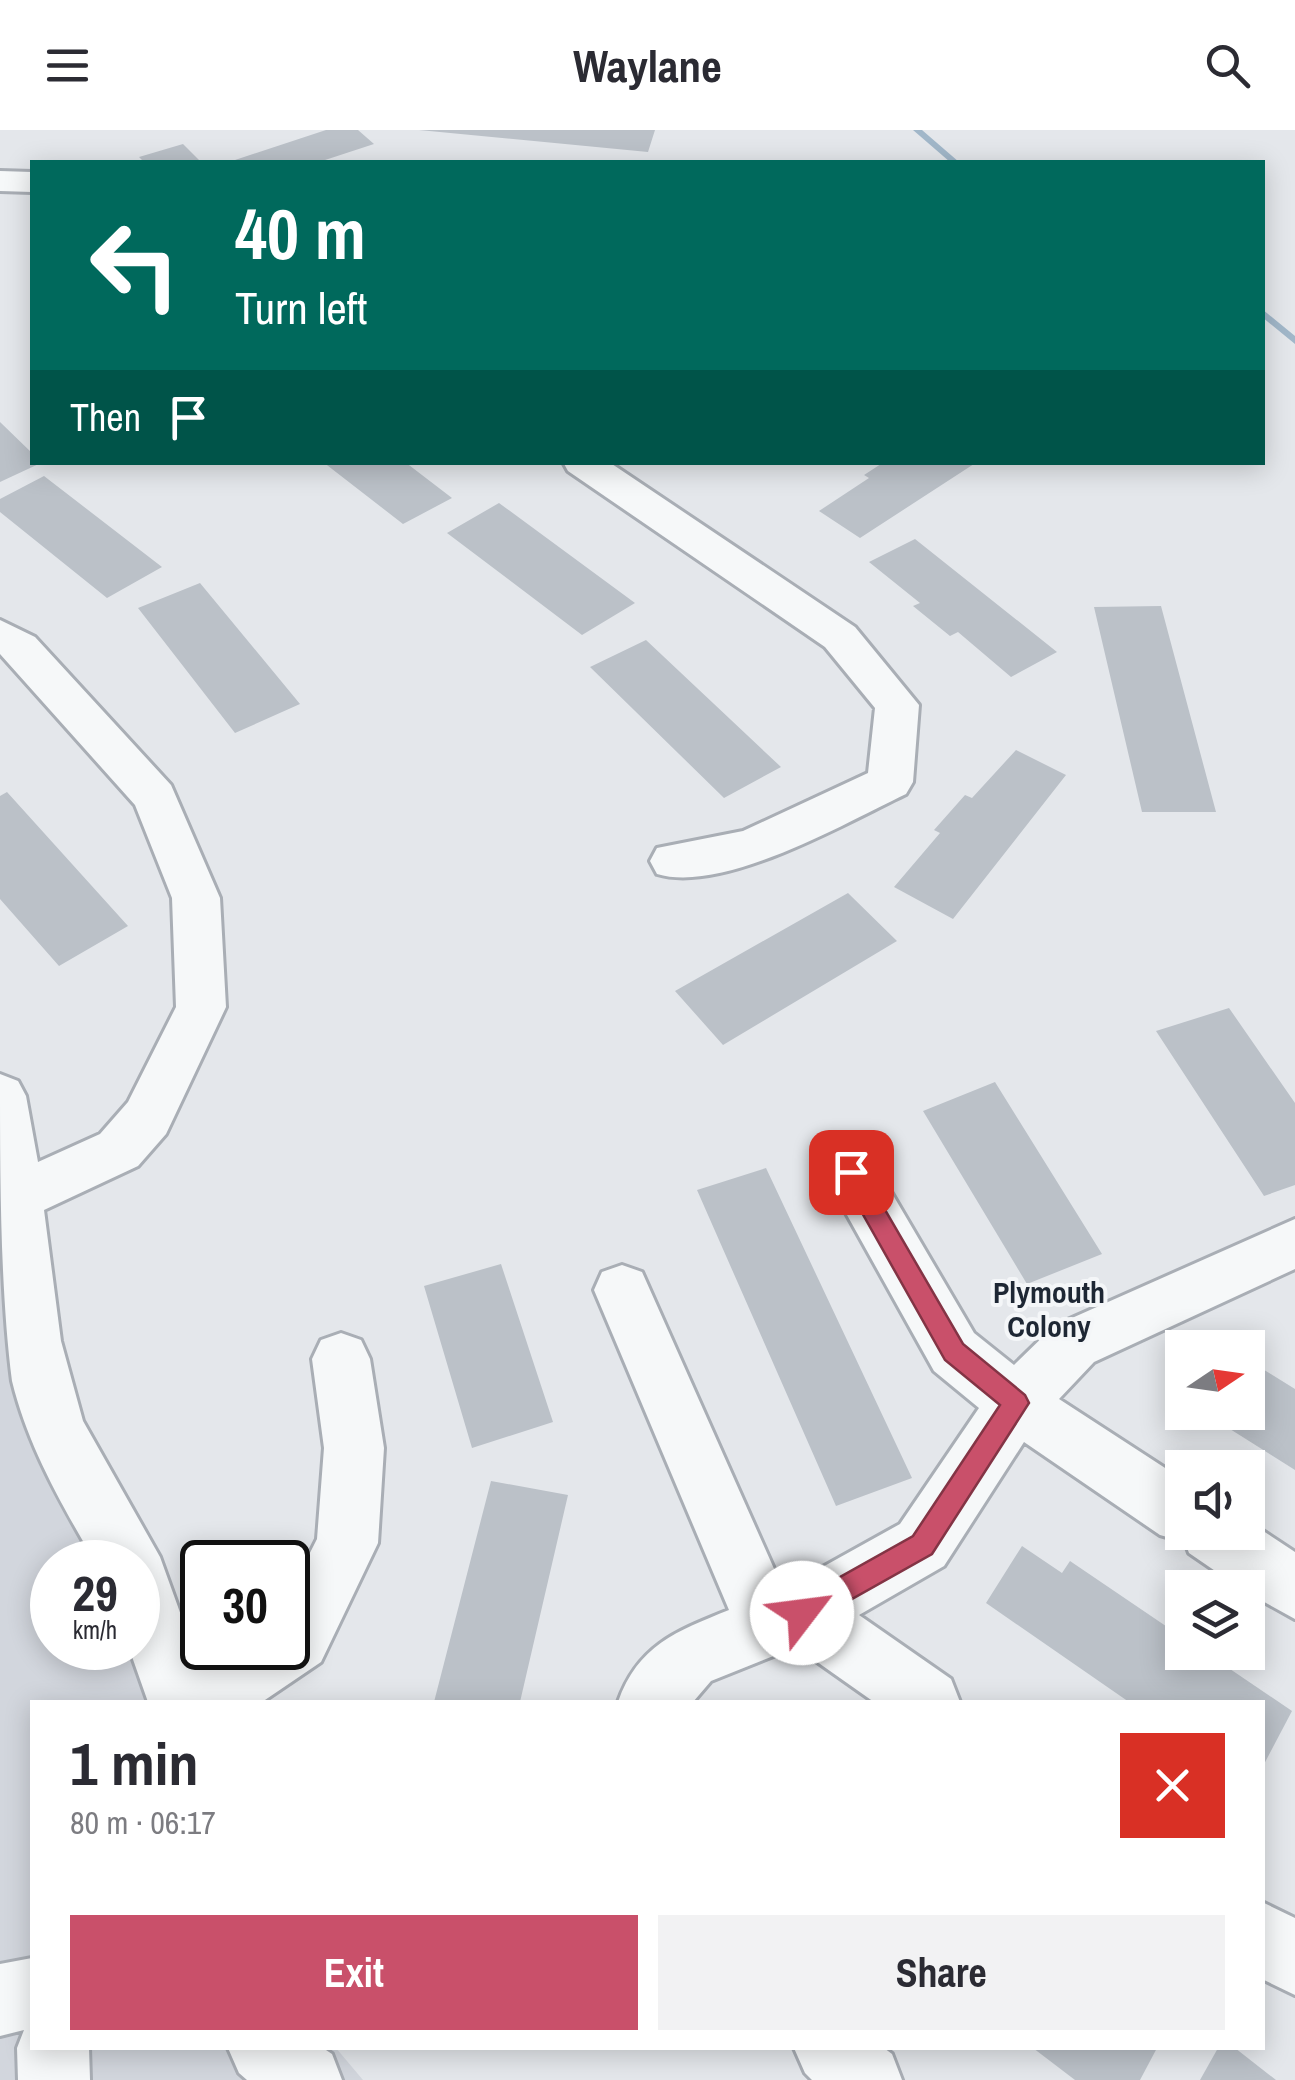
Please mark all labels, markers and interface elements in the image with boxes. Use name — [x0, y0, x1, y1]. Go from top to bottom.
text: Waylane — [573, 35, 722, 96]
icon: menu — [40, 38, 95, 93]
icon: search — [1200, 38, 1255, 93]
text: 40 m — [235, 187, 366, 281]
icon: left — [70, 200, 200, 330]
text: Turn left — [235, 277, 367, 338]
icon: arrive — [161, 390, 216, 445]
text: Then — [70, 392, 141, 443]
pin — [809, 1130, 894, 1215]
icon: arrive — [824, 1145, 879, 1200]
district label: Plymouth Colony — [993, 1272, 1105, 1346]
north arrow — [1165, 1330, 1265, 1430]
map controls — [1165, 1330, 1265, 1670]
button: sound — [1165, 1450, 1265, 1550]
speed limit sign: 30 — [180, 1540, 310, 1670]
text: 29 — [72, 1559, 118, 1627]
position arrow — [750, 1561, 854, 1665]
button: layers — [1165, 1570, 1265, 1670]
text: km/h — [73, 1613, 117, 1647]
text: 1 min — [70, 1723, 199, 1804]
button: close — [1120, 1733, 1225, 1838]
text: 80 m · 06:17 — [70, 1801, 216, 1844]
button: Exit — [70, 1915, 638, 2030]
button: Share — [658, 1915, 1225, 2030]

